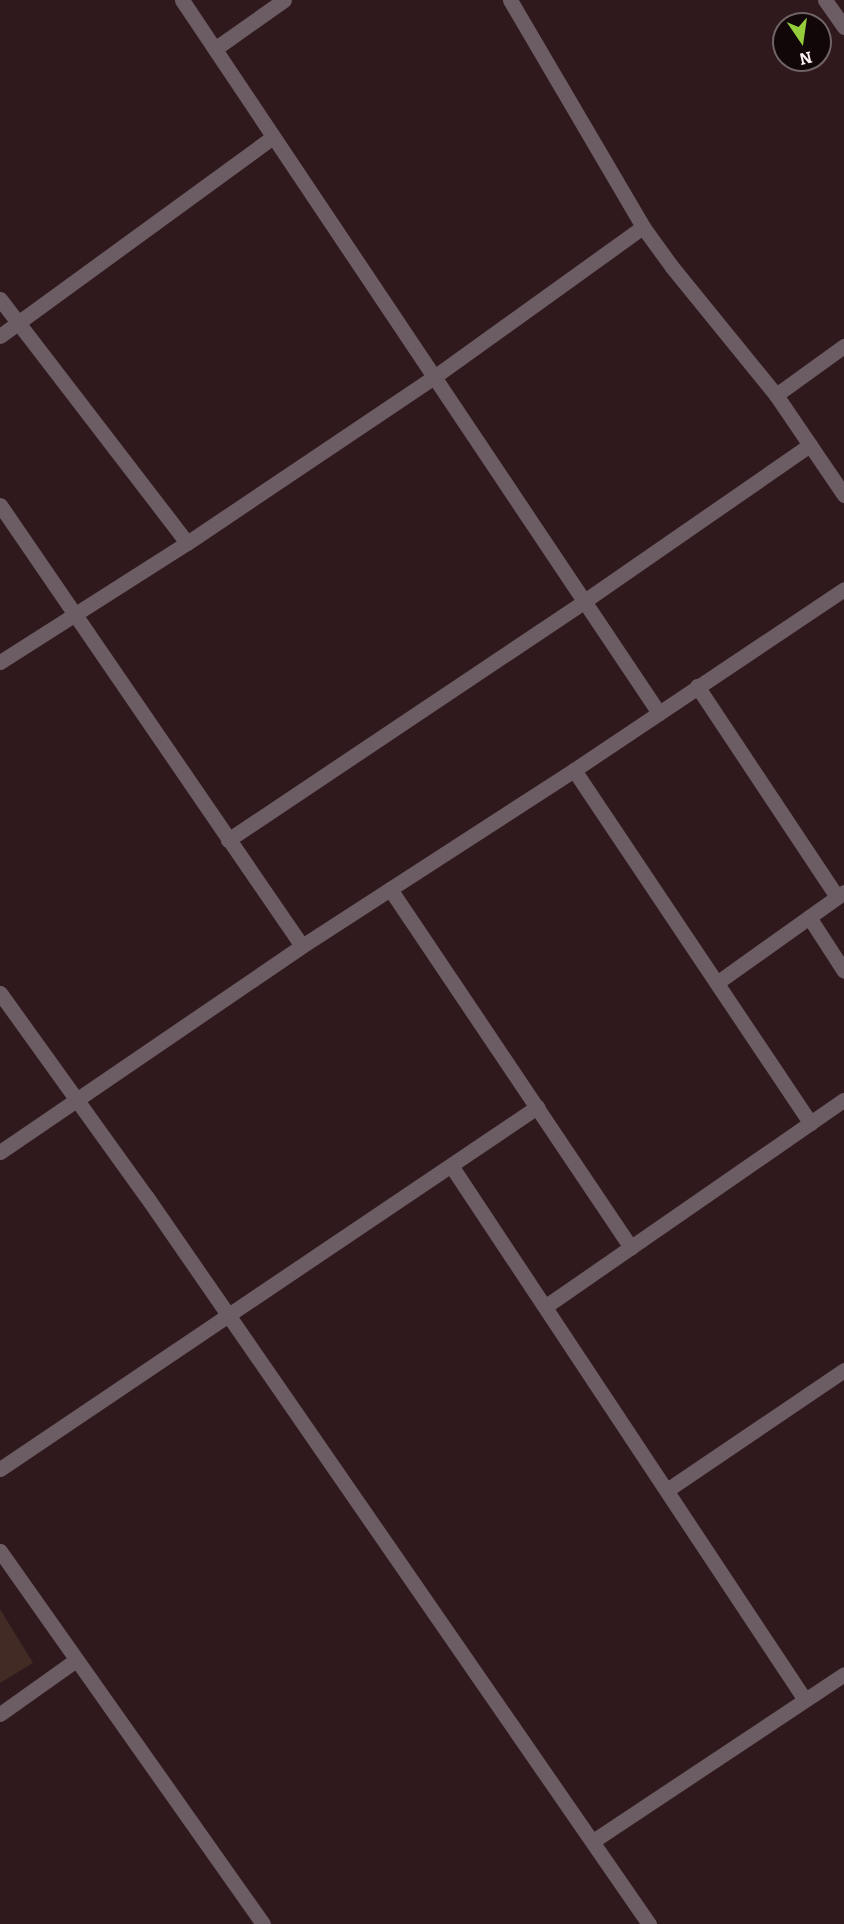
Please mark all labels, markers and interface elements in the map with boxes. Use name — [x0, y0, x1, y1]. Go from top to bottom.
north arrow — [772, 12, 832, 72]
text: N — [798, 47, 814, 69]

